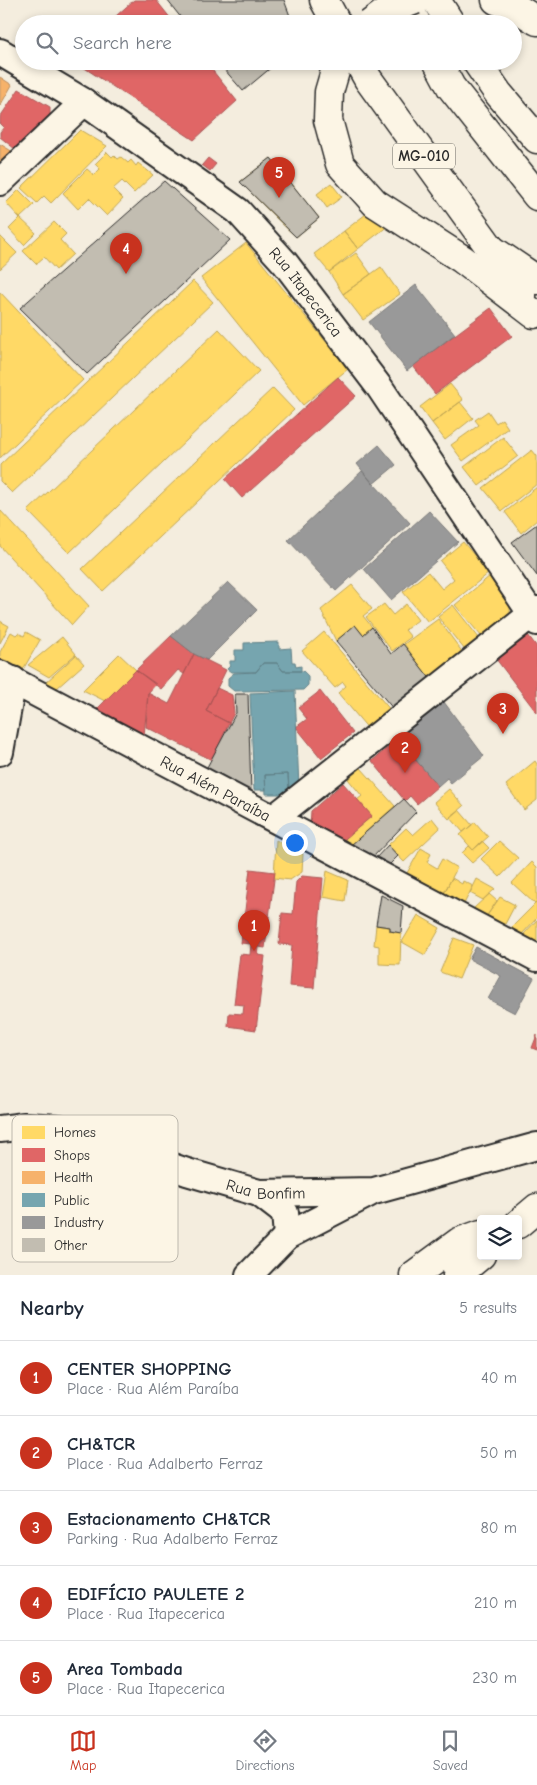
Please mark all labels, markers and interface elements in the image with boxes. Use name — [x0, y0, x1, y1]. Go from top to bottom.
search box — [15, 15, 522, 70]
icon: search — [33, 29, 61, 57]
text: Search here — [73, 32, 172, 54]
road number: MG-010 — [393, 144, 455, 168]
pin: 5 — [263, 157, 295, 198]
pin: 4 — [110, 233, 142, 274]
street label: Rua Itapecerica — [265, 244, 346, 340]
pin: 3 — [487, 693, 519, 734]
pin: 2 — [389, 732, 421, 773]
street label: Rua Além Paraíba — [157, 752, 273, 825]
your location — [282, 830, 308, 856]
pin: 1 — [238, 910, 270, 951]
legend — [12, 1115, 178, 1262]
text: Homes — [54, 1124, 96, 1141]
text: Shops — [54, 1147, 90, 1164]
text: Health — [54, 1169, 93, 1186]
street label: Rua Bonfim — [224, 1176, 306, 1203]
text: Public — [54, 1192, 90, 1209]
text: Industry — [54, 1214, 104, 1231]
map controls — [477, 1215, 522, 1260]
button: layers — [477, 1215, 522, 1260]
text: Other — [54, 1237, 88, 1254]
text: Nearby — [20, 1296, 84, 1320]
text: 5 results — [459, 1299, 517, 1317]
text: CENTER SHOPPING — [67, 1358, 232, 1380]
text: 1 — [33, 1369, 39, 1387]
text: 40 m — [481, 1369, 517, 1387]
text: Place · Rua Além Paraíba — [67, 1380, 239, 1398]
text: CH&TCR — [67, 1433, 135, 1455]
text: 2 — [32, 1444, 40, 1462]
text: 50 m — [480, 1444, 517, 1462]
text: Place · Rua Adalberto Ferraz — [67, 1455, 263, 1473]
text: Estacionamento CH&TCR — [67, 1508, 270, 1530]
text: 3 — [32, 1519, 40, 1537]
text: 80 m — [480, 1519, 517, 1537]
text: Parking · Rua Adalberto Ferraz — [67, 1530, 278, 1548]
text: EDIFÍCIO PAULETE 2 — [67, 1583, 245, 1605]
text: 4 — [32, 1594, 40, 1612]
text: 210 m — [474, 1594, 517, 1612]
text: Place · Rua Itapecerica — [67, 1605, 225, 1623]
text: Area Tombada — [67, 1658, 183, 1680]
text: 5 — [32, 1669, 40, 1687]
text: 230 m — [472, 1669, 517, 1687]
text: Place · Rua Itapecerica — [67, 1680, 225, 1698]
tab: Map — [69, 1727, 97, 1774]
tab: Directions — [235, 1727, 295, 1774]
tab: Saved — [433, 1727, 468, 1774]

